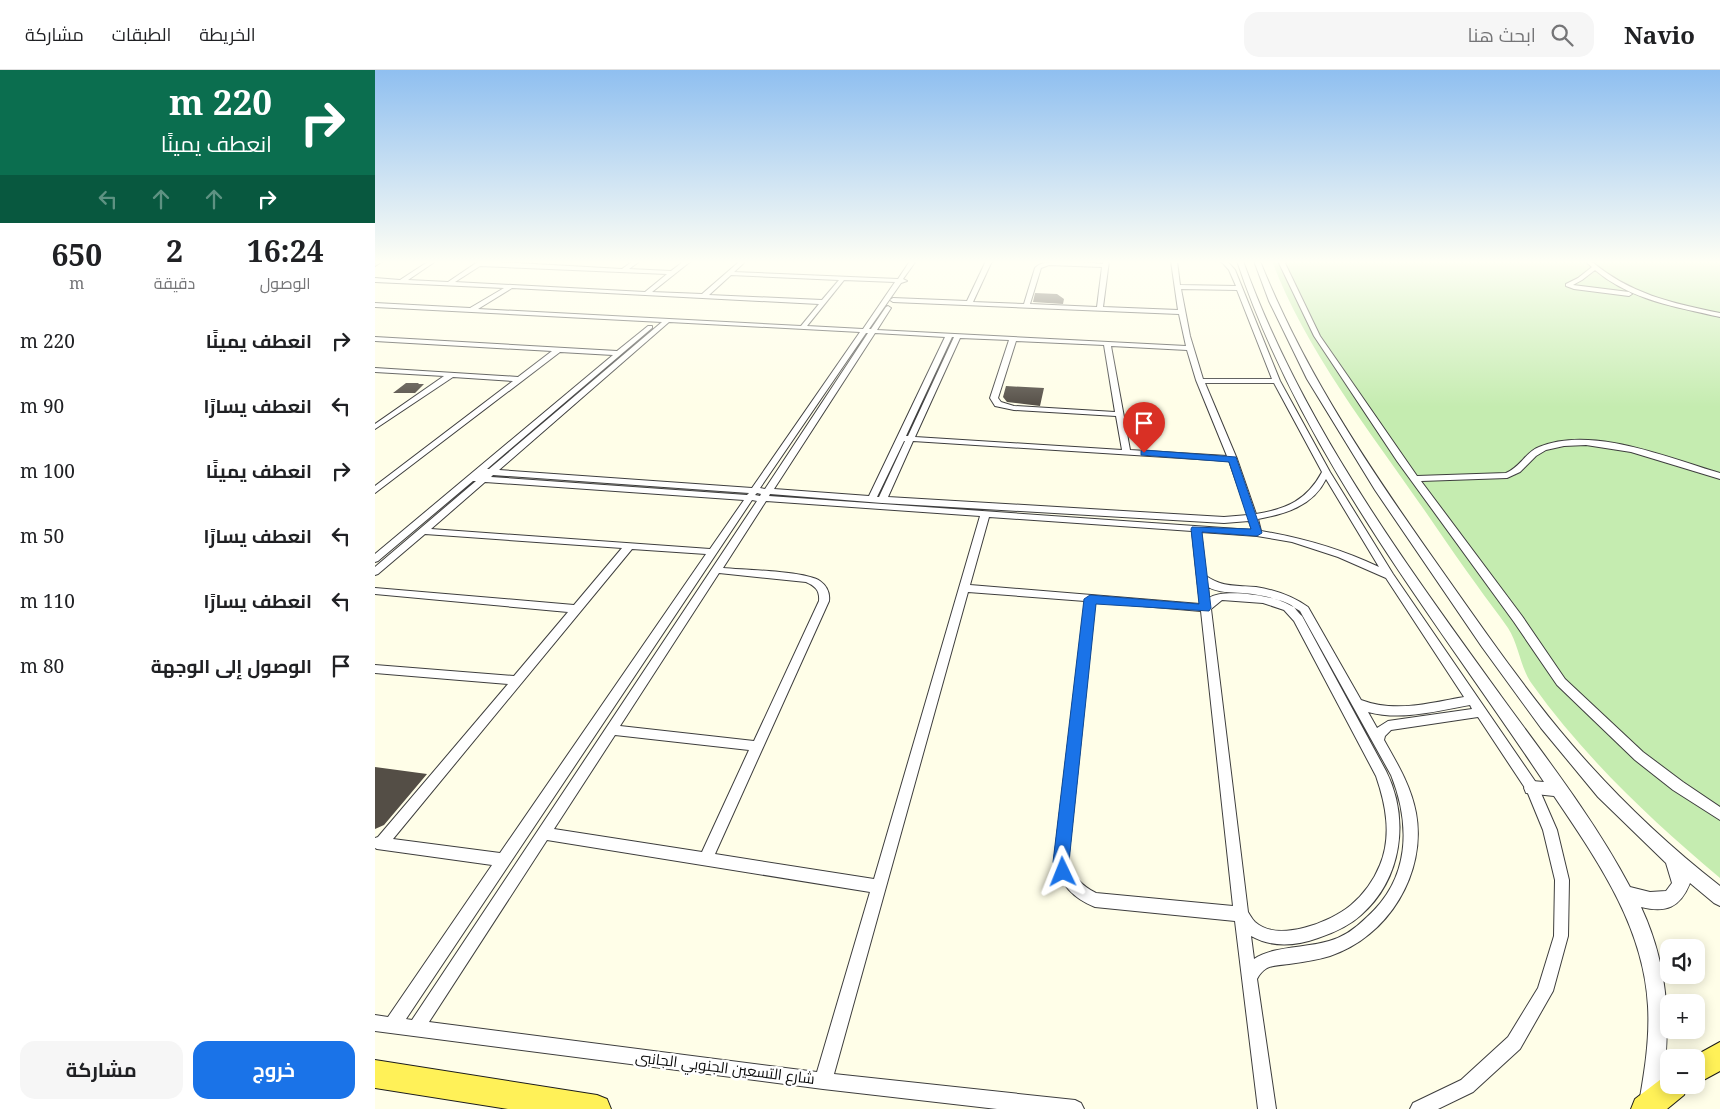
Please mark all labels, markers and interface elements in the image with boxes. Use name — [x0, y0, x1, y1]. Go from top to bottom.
search box — [1244, 12, 1594, 57]
text: Navio — [1624, 18, 1695, 51]
icon: search — [1548, 21, 1576, 49]
text: مشاركة — [25, 22, 84, 46]
text: الطبقات — [112, 22, 171, 46]
text: الخريطة — [199, 22, 256, 46]
text: ابحث هنا — [1468, 22, 1536, 48]
text: 220 m — [169, 78, 272, 125]
icon: right — [290, 90, 355, 155]
text: انعطف يمينًا — [161, 128, 272, 158]
icon: left — [94, 185, 122, 213]
icon: ahead — [147, 185, 175, 213]
icon: ahead — [200, 185, 228, 213]
icon: right — [253, 185, 281, 213]
text: 2 — [166, 230, 183, 271]
text: 16:24 — [247, 230, 324, 271]
text: 650 — [51, 234, 102, 275]
text: m — [69, 272, 84, 294]
text: دقيقة — [154, 272, 195, 294]
text: الوصول — [260, 272, 311, 294]
icon: right — [327, 327, 355, 355]
text: 220 m — [20, 328, 75, 354]
text: انعطف يمينًا — [206, 328, 312, 354]
icon: left — [327, 392, 355, 420]
text: 90 m — [20, 393, 64, 419]
text: انعطف يسارًا — [203, 393, 312, 419]
pin — [1123, 402, 1165, 453]
icon: arrive — [1130, 409, 1158, 437]
icon: right — [327, 457, 355, 485]
text: 100 m — [20, 458, 75, 484]
text: انعطف يمينًا — [206, 458, 312, 484]
icon: left — [327, 522, 355, 550]
text: 50 m — [20, 523, 64, 549]
text: انعطف يسارًا — [203, 523, 312, 549]
icon: left — [327, 587, 355, 615]
text: 110 m — [20, 588, 75, 614]
text: انعطف يسارًا — [203, 588, 312, 614]
icon: arrive — [327, 652, 355, 680]
text: 80 m — [20, 653, 64, 679]
text: الوصول إلى الوجهة — [151, 653, 312, 679]
position arrow — [1036, 845, 1088, 897]
map controls — [1660, 939, 1705, 1094]
button: sound — [1660, 939, 1705, 984]
button: + — [1660, 994, 1705, 1039]
button: مشاركة — [20, 1041, 183, 1099]
button: خروج — [193, 1041, 355, 1099]
street label: شارع التسعين الجنوبي الجانبى — [634, 1046, 816, 1091]
button: − — [1660, 1049, 1705, 1094]

